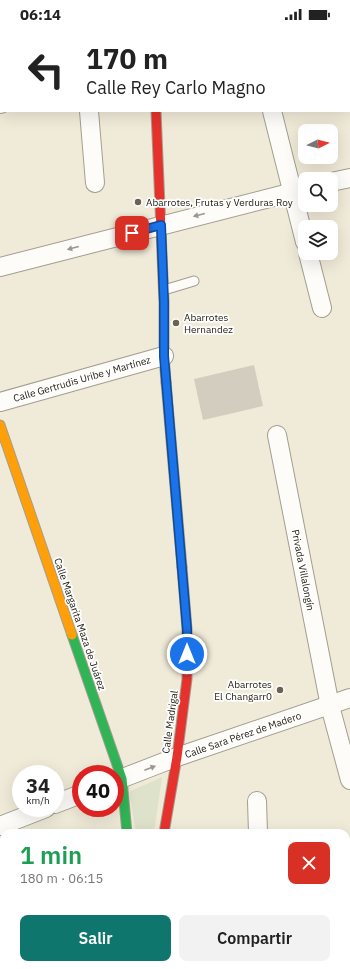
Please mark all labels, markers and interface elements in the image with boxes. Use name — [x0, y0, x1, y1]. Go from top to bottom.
text: 06:14 — [20, 5, 61, 24]
text: 170 m — [86, 40, 168, 77]
icon: left — [20, 44, 72, 96]
text: Calle Rey Carlo Magno — [86, 76, 266, 99]
north arrow — [298, 124, 338, 164]
map controls — [298, 124, 338, 260]
button: search — [298, 172, 338, 212]
place label: Abarrotes, Frutas y Verduras Roy — [146, 196, 293, 209]
marker: Abarrotes, Frutas y Verduras Roy — [133, 197, 143, 207]
one-way arrow — [193, 213, 206, 219]
pin — [115, 216, 149, 250]
button: layers — [298, 220, 338, 260]
icon: arrive — [121, 222, 143, 244]
one-way arrow — [67, 245, 79, 251]
place label: Abarrotes Hernandez — [184, 311, 233, 336]
marker: Abarrotes Hernandez — [171, 318, 181, 328]
street label: Calle Gertrudis Uribe y Martínez — [12, 353, 152, 405]
street label: Privada Villalongín — [289, 528, 317, 612]
street label: Calle Margarita Maza de Juárez — [51, 556, 109, 692]
position arrow — [166, 633, 208, 675]
place label: Abarrotes El Changarr0 — [214, 678, 272, 703]
marker: Abarrotes El Changarr0 — [275, 685, 285, 695]
street label: Calle Madrigal — [159, 689, 181, 754]
street label: Calle Sara Pérez de Madero — [183, 709, 303, 761]
one-way arrow — [144, 764, 156, 770]
speed limit sign: 40 — [72, 765, 124, 817]
text: 34 — [26, 772, 50, 799]
text: km/h — [26, 794, 50, 807]
text: 1 min — [20, 839, 82, 871]
button: close — [288, 842, 330, 884]
text: 180 m · 06:15 — [20, 870, 103, 887]
button: Salir — [20, 915, 171, 961]
button: Compartir — [179, 915, 330, 961]

